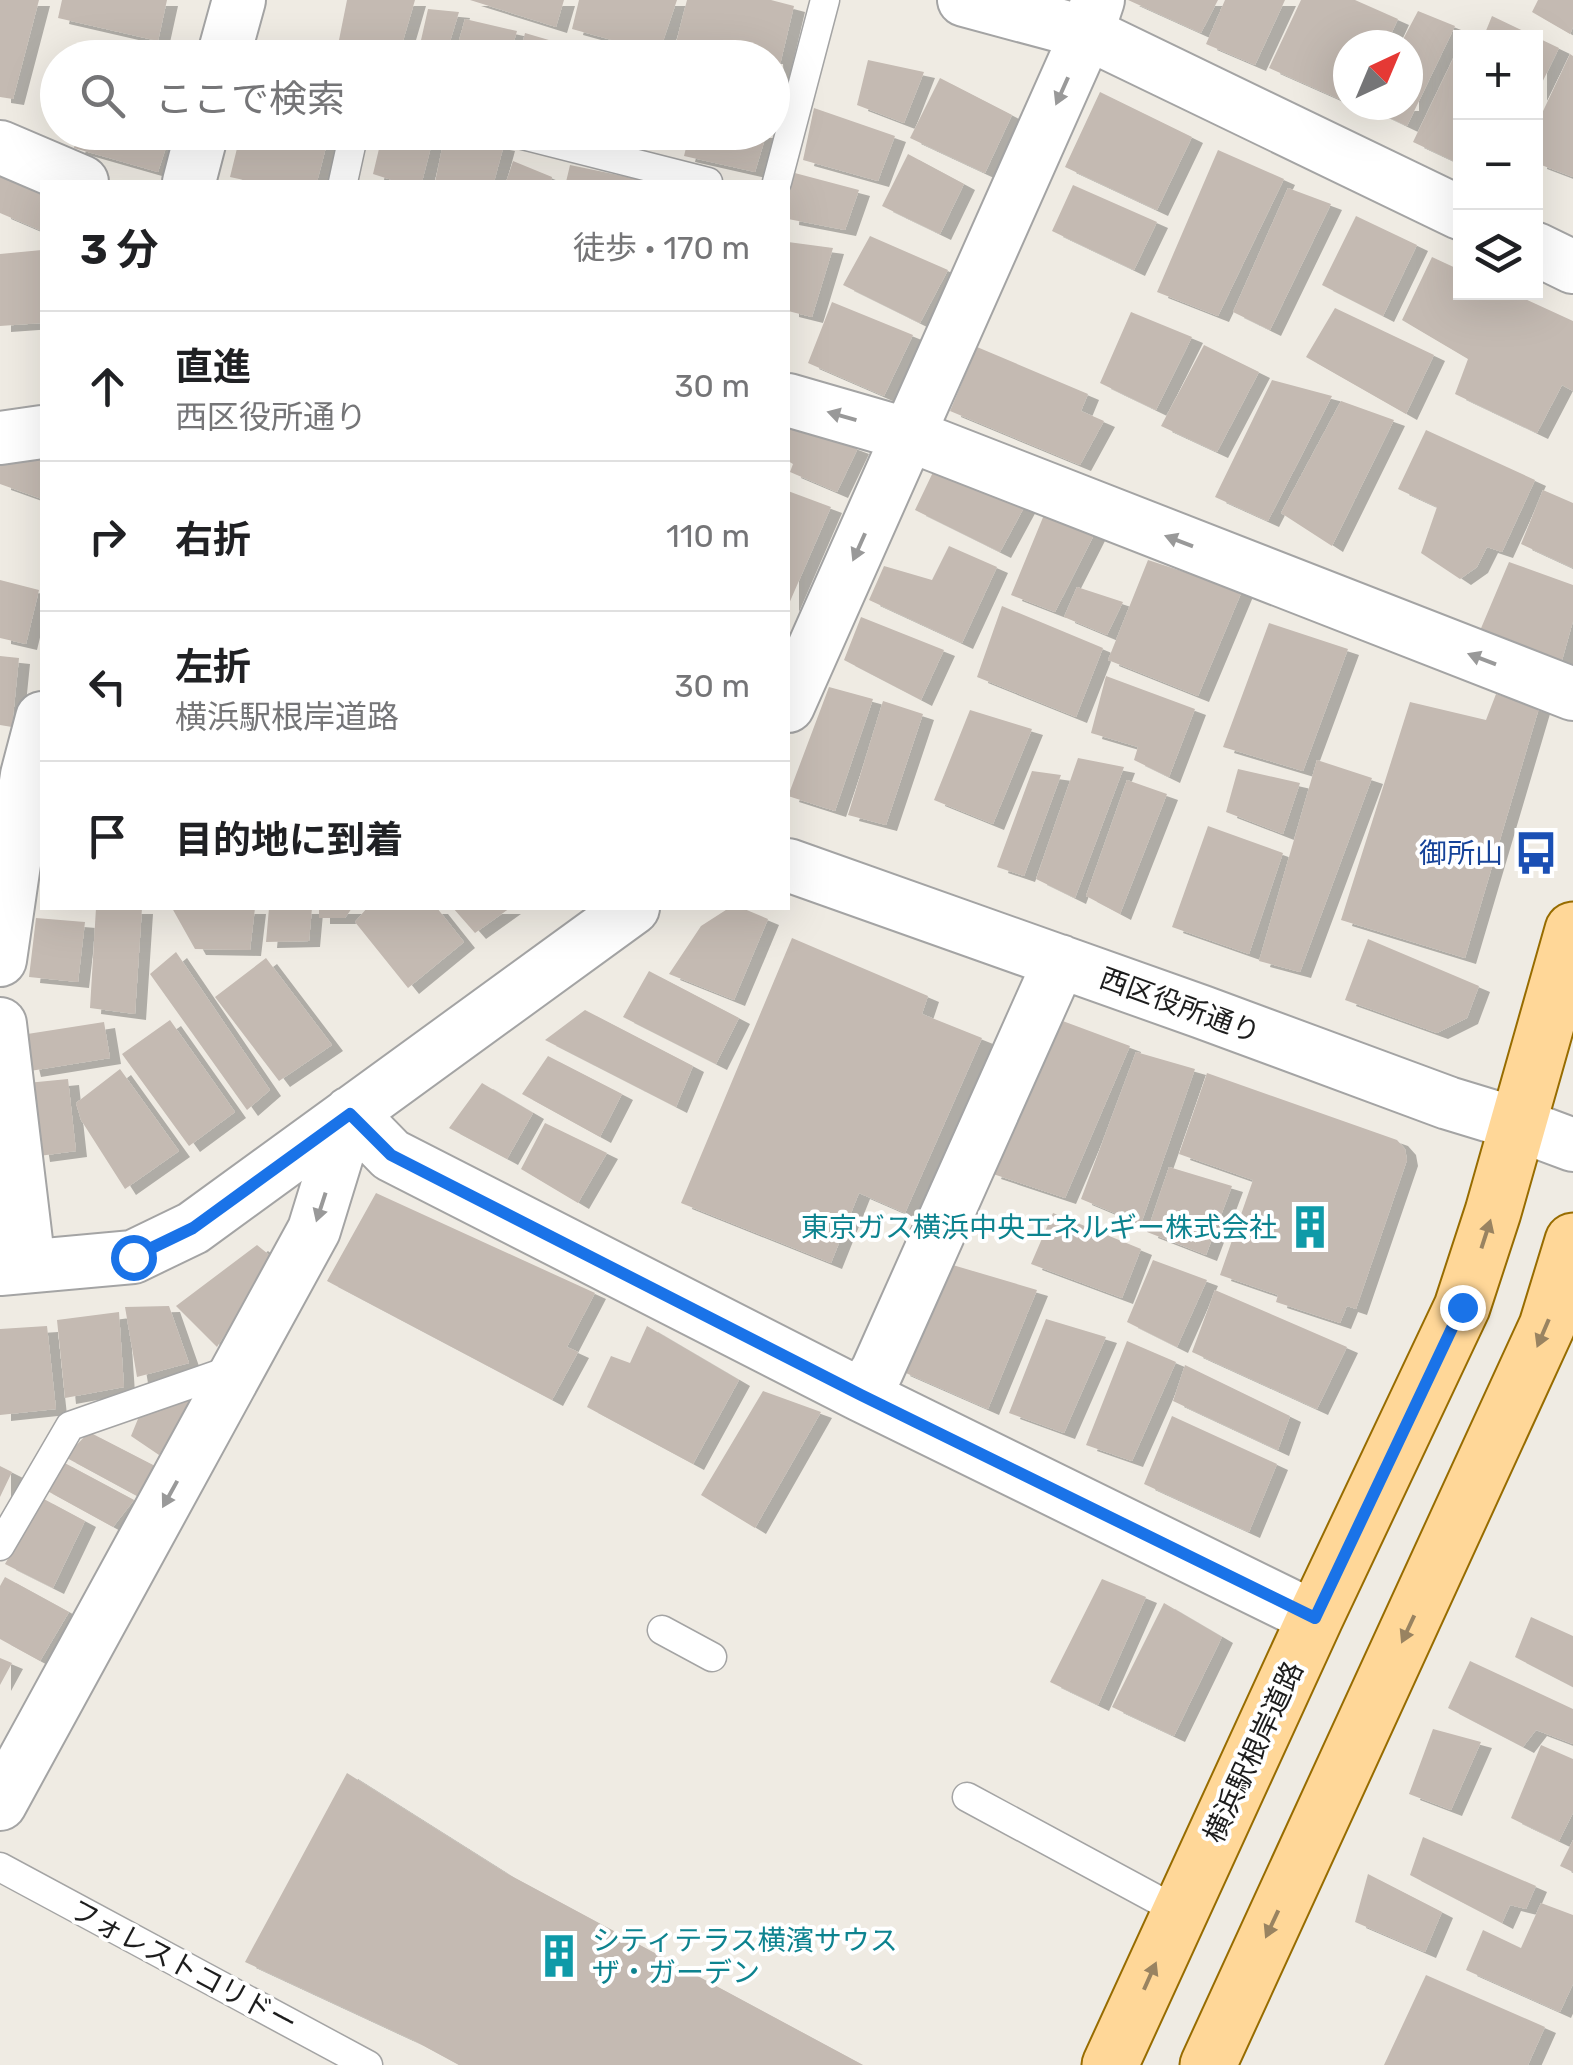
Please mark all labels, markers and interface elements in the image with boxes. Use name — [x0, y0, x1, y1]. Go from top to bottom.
north arrow — [1333, 30, 1423, 120]
map controls — [1453, 30, 1543, 300]
button: + — [1453, 30, 1543, 120]
search box — [40, 40, 790, 150]
icon: search — [75, 68, 130, 123]
text: ここで検索 — [155, 76, 345, 122]
one-way arrow — [1054, 76, 1070, 105]
button: − — [1453, 120, 1543, 210]
button: layers — [1453, 210, 1543, 300]
text: 3 分 — [80, 225, 159, 275]
text: 徒歩 · 170 m — [573, 229, 750, 267]
text: 直進 — [175, 344, 251, 390]
icon: ahead — [80, 359, 135, 414]
text: 30 m — [674, 367, 750, 405]
text: 西区役所通り — [175, 398, 367, 436]
one-way arrow — [826, 408, 857, 423]
icon: right — [80, 509, 135, 564]
text: 右折 — [175, 517, 251, 563]
text: 110 m — [666, 517, 750, 555]
one-way arrow — [1164, 532, 1194, 548]
one-way arrow — [850, 533, 867, 562]
text: 左折 — [175, 644, 251, 690]
one-way arrow — [1467, 651, 1497, 666]
icon: left — [80, 659, 135, 714]
text: 30 m — [674, 667, 750, 705]
text: 横浜駅根岸道路 — [175, 698, 399, 736]
icon: arrive — [80, 809, 135, 864]
text: 目的地に到着 — [175, 817, 403, 863]
bus stop icon: 御所山 — [1512, 829, 1560, 877]
place label: 御所山 — [1419, 837, 1503, 870]
street label: 西区役所通り — [1095, 961, 1264, 1050]
one-way arrow — [313, 1192, 328, 1222]
building icon: 東京ガス横浜中央エネルギー株式会社 — [1286, 1203, 1334, 1251]
place label: 東京ガス横浜中央エネルギー株式会社 — [801, 1211, 1277, 1244]
one-way arrow — [1479, 1219, 1494, 1249]
route start — [111, 1235, 157, 1281]
route end — [1440, 1285, 1486, 1331]
one-way arrow — [1535, 1319, 1551, 1348]
one-way arrow — [161, 1479, 178, 1508]
one-way arrow — [1400, 1614, 1416, 1644]
street label: 横浜駅根岸道路 — [1197, 1656, 1310, 1848]
street label: フォレストコリドー — [65, 1893, 303, 2040]
one-way arrow — [1264, 1910, 1281, 1939]
place label: シティテラス横濱サウス ザ・ガーデン — [592, 1924, 898, 1989]
building icon: シティテラス横濱サウス ザ・ガーデン — [535, 1932, 583, 1980]
one-way arrow — [1142, 1961, 1159, 1990]

